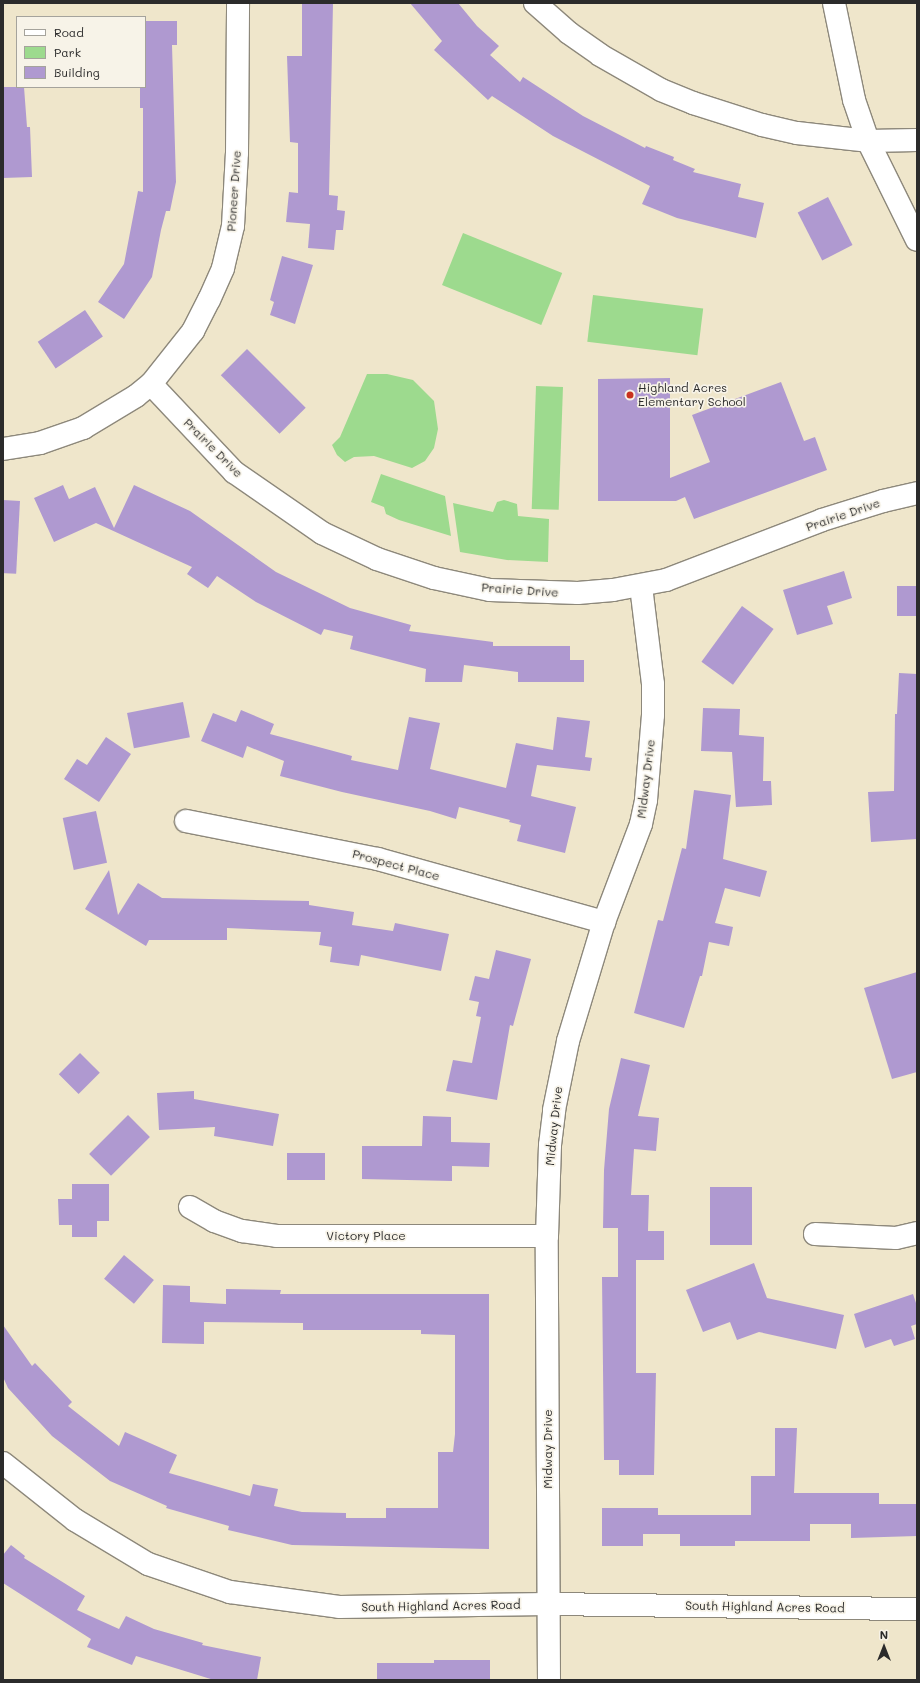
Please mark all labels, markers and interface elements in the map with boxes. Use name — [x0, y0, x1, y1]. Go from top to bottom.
legend — [16, 16, 146, 88]
text: Road — [54, 24, 84, 40]
text: Park — [54, 44, 81, 60]
text: Building — [54, 64, 100, 80]
street label: Pioneer Drive — [224, 150, 244, 232]
place label: Highland Acres Elementary School — [638, 381, 746, 409]
marker: Highland Acres Elementary School — [625, 390, 635, 400]
street label: Prairie Drive — [181, 416, 245, 480]
street label: Prairie Drive — [804, 496, 882, 534]
street label: Prairie Drive — [481, 580, 559, 600]
street label: Midway Drive — [634, 739, 658, 819]
street label: Prospect Place — [351, 846, 441, 884]
street label: Midway Drive — [543, 1086, 565, 1166]
street label: Victory Place — [326, 1229, 406, 1243]
street label: Midway Drive — [541, 1409, 555, 1489]
street label: South Highland Acres Road — [361, 1597, 521, 1615]
street label: South Highland Acres Road — [685, 1598, 845, 1616]
north arrow — [864, 1627, 904, 1667]
text: N — [880, 1627, 888, 1642]

